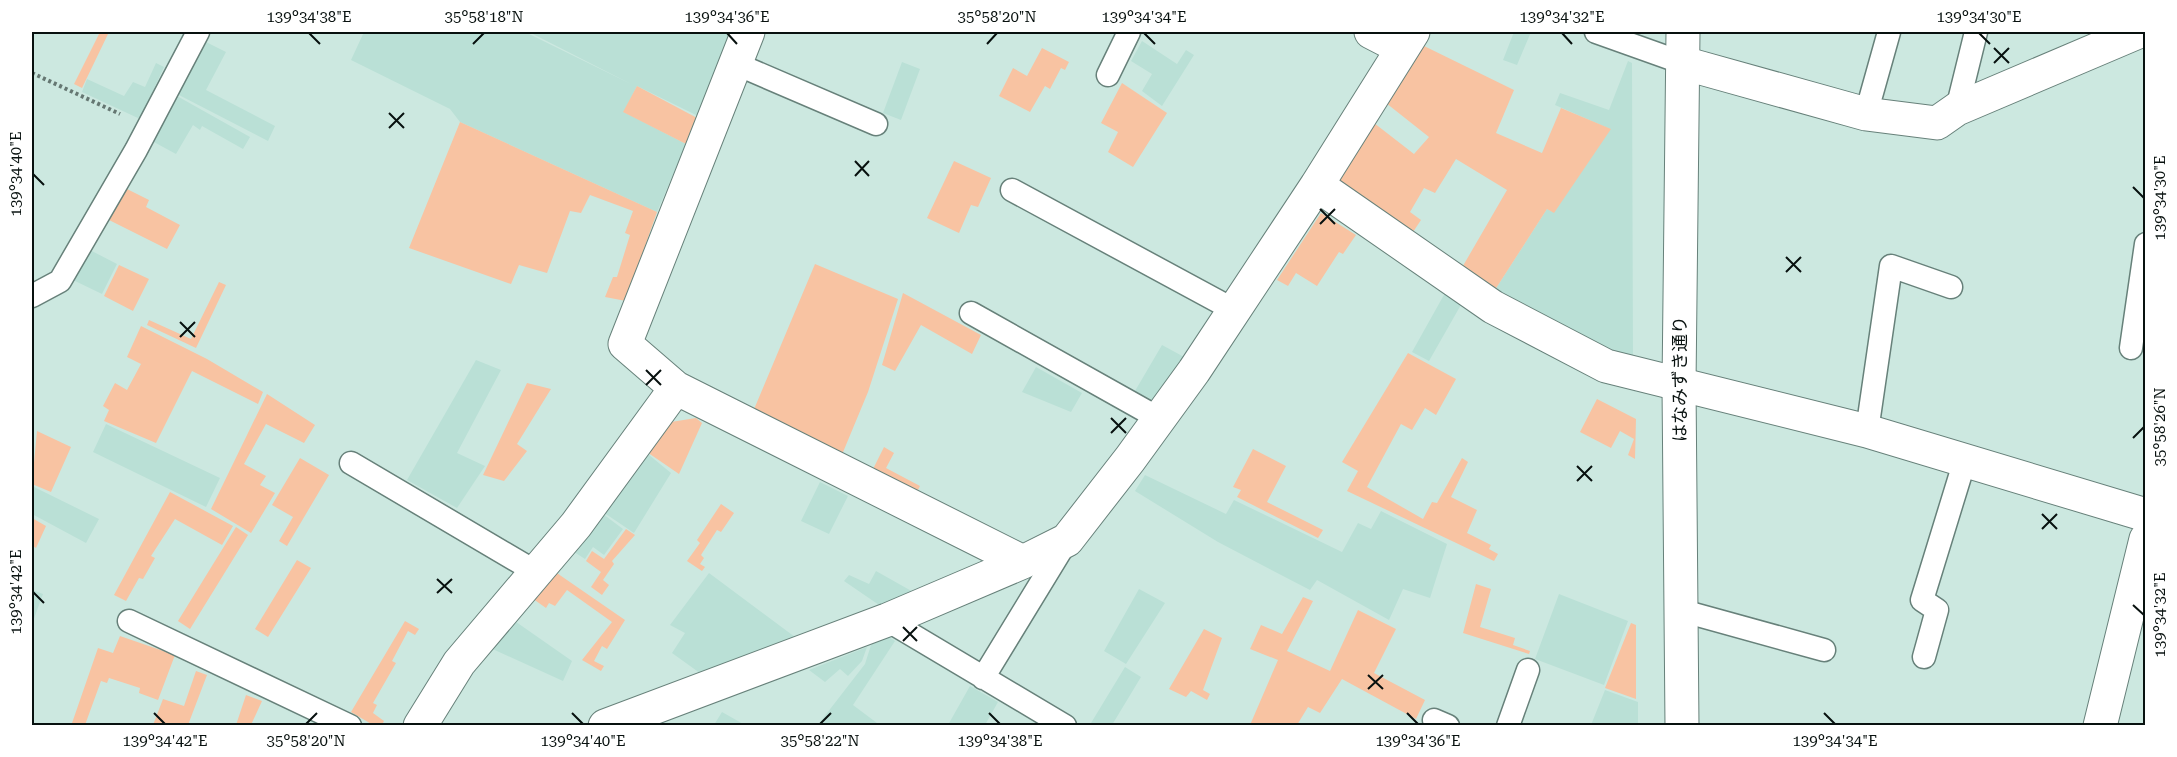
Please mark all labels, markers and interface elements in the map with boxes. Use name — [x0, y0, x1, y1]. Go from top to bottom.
text: 139°34'38"E — [266, 8, 352, 26]
text: 35°58'18"N — [444, 8, 524, 26]
text: 139°34'36"E — [684, 8, 770, 26]
text: 35°58'20"N — [957, 8, 1037, 26]
text: 139°34'34"E — [1101, 8, 1187, 26]
text: 139°34'32"E — [1519, 8, 1605, 26]
text: 139°34'30"E — [1936, 8, 2022, 26]
text: 139°34'40"E — [7, 131, 25, 217]
text: 139°34'30"E — [2151, 155, 2169, 241]
street label: はなみずき通り — [1669, 316, 1690, 442]
text: 35°58'26"N — [2151, 387, 2169, 467]
text: 139°34'42"E — [7, 549, 25, 635]
text: 139°34'32"E — [2151, 572, 2169, 658]
text: 139°34'42"E — [122, 732, 208, 750]
text: 35°58'20"N — [266, 732, 346, 750]
text: 139°34'40"E — [540, 732, 626, 750]
text: 35°58'22"N — [780, 732, 860, 750]
text: 139°34'38"E — [957, 732, 1043, 750]
text: 139°34'36"E — [1375, 732, 1461, 750]
text: 139°34'34"E — [1792, 732, 1878, 750]

